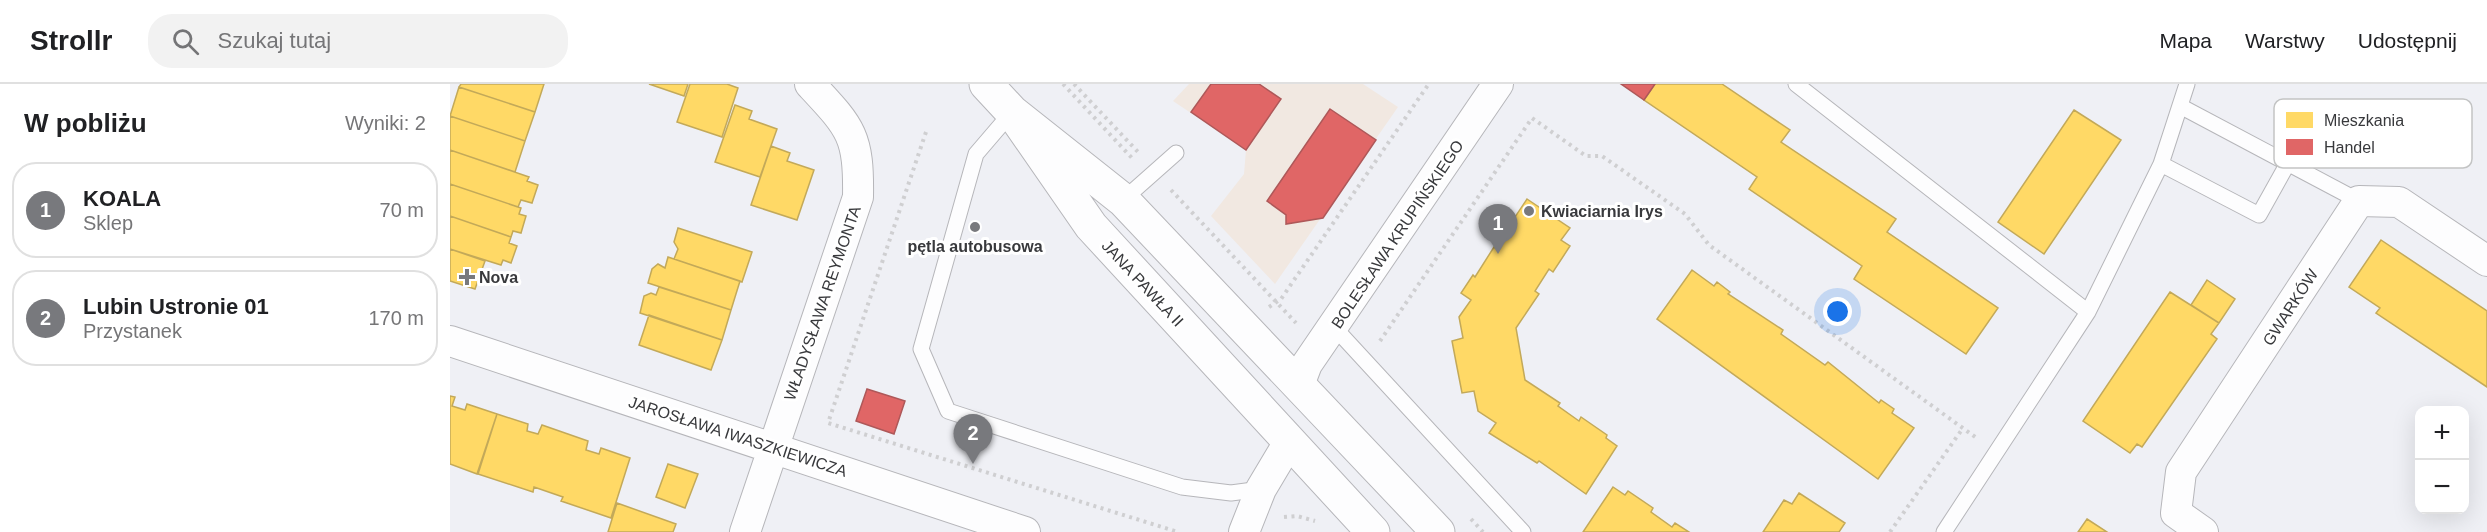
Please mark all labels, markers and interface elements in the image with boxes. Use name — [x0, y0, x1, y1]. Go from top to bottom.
search box — [148, 14, 568, 68]
text: Strollr — [30, 25, 112, 56]
icon: search — [169, 25, 202, 58]
text: Szukaj tutaj — [217, 28, 331, 53]
text: Mapa — [2160, 29, 2212, 52]
text: Warstwy — [2245, 29, 2325, 52]
text: Udostępnij — [2358, 29, 2457, 52]
legend — [2274, 99, 2472, 168]
text: W pobliżu — [24, 108, 147, 138]
text: Wyniki: 2 — [345, 112, 426, 134]
text: Mieszkania — [2324, 112, 2404, 129]
street label: BOLESŁAWA KRUPIŃSKIEGO — [1327, 137, 1467, 331]
text: Handel — [2324, 139, 2375, 156]
text: KOALA — [83, 186, 161, 211]
text: 1 — [40, 199, 51, 221]
text: 70 m — [380, 199, 424, 221]
street label: WŁADYSŁAWA REYMONTA — [781, 203, 864, 403]
place label: Kwiaciarnia Irys — [1541, 203, 1663, 220]
pin: 1 — [1478, 204, 1518, 254]
marker: Kwiaciarnia Irys — [1522, 204, 1536, 218]
text: Sklep — [83, 212, 133, 234]
marker: pętla autobusowa — [968, 220, 982, 234]
street label: JANA PAWŁA II — [1099, 237, 1187, 330]
place label: pętla autobusowa — [907, 238, 1043, 255]
street label: GWARKÓW — [2259, 265, 2322, 349]
place label: Nova — [479, 269, 518, 286]
marker: Nova — [460, 270, 474, 284]
text: Lubin Ustronie 01 — [83, 294, 269, 319]
your location — [1823, 297, 1852, 326]
text: 2 — [40, 307, 51, 329]
text: 170 m — [368, 307, 424, 329]
text: Przystanek — [83, 320, 182, 342]
street label: JAROSŁAWA IWASZKIEWICZA — [627, 393, 849, 480]
map controls — [2415, 406, 2469, 514]
button: + — [2415, 406, 2469, 460]
pin: 2 — [954, 414, 992, 464]
button: − — [2415, 460, 2469, 514]

